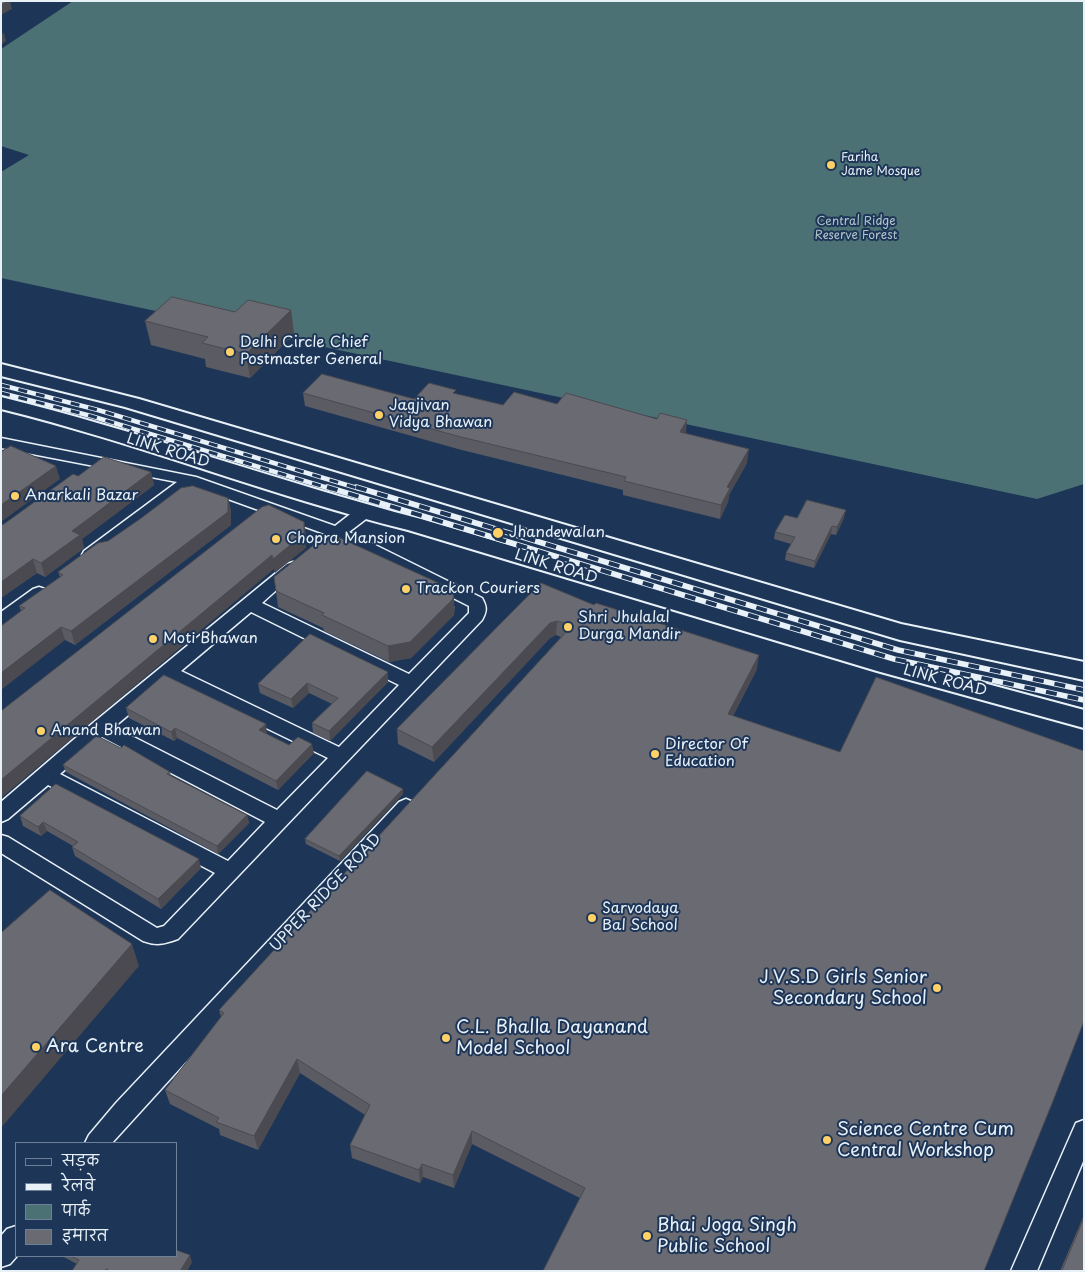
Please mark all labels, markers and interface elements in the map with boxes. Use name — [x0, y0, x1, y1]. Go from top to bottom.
place label: Fariha Jame Mosque — [841, 151, 920, 179]
marker: Fariha Jame Mosque — [825, 159, 837, 171]
park label: Central Ridge Reserve Forest — [815, 215, 897, 243]
place label: Delhi Circle Chief Postmaster General — [240, 334, 382, 369]
marker: Delhi Circle Chief Postmaster General — [224, 346, 236, 358]
place label: Jagjivan Vidya Bhawan — [389, 397, 492, 432]
marker: Jagjivan Vidya Bhawan — [373, 409, 385, 421]
street label: LINK ROAD — [124, 430, 212, 472]
place label: Anarkali Bazar — [25, 487, 138, 505]
marker: Anarkali Bazar — [9, 490, 21, 502]
place label: Jhandewalan — [509, 524, 605, 542]
marker: Jhandewalan — [491, 526, 505, 540]
place label: Chopra Mansion — [286, 530, 405, 548]
marker: Chopra Mansion — [270, 533, 282, 545]
street label: LINK ROAD — [512, 546, 600, 588]
place label: Trackon Couriers — [416, 580, 540, 598]
marker: Trackon Couriers — [400, 583, 412, 595]
place label: Shri Jhulalal Durga Mandir — [578, 609, 681, 644]
marker: Shri Jhulalal Durga Mandir — [562, 621, 574, 633]
place label: Moti Bhawan — [163, 630, 258, 648]
marker: Moti Bhawan — [147, 633, 159, 645]
street label: LINK ROAD — [901, 661, 989, 701]
place label: Anand Bhawan — [51, 722, 161, 740]
marker: Anand Bhawan — [35, 725, 47, 737]
place label: Director Of Education — [665, 736, 748, 771]
marker: Director Of Education — [649, 748, 661, 760]
street label: UPPER RIDGE ROAD — [267, 830, 385, 956]
place label: Sarvodaya Bal School — [602, 900, 679, 935]
marker: Sarvodaya Bal School — [586, 912, 598, 924]
place label: J.V.S.D Girls Senior Secondary School — [759, 967, 927, 1010]
marker: J.V.S.D Girls Senior Secondary School — [931, 982, 943, 994]
place label: C.L. Bhalla Dayanand Model School — [456, 1017, 648, 1060]
marker: C.L. Bhalla Dayanand Model School — [440, 1032, 452, 1044]
place label: Ara Centre — [46, 1036, 144, 1058]
marker: Ara Centre — [30, 1041, 42, 1053]
place label: Science Centre Cum Central Workshop — [837, 1119, 1014, 1162]
marker: Science Centre Cum Central Workshop — [821, 1134, 833, 1146]
legend — [15, 1142, 178, 1257]
text: सड़क — [62, 1148, 99, 1171]
text: रेलवे — [62, 1173, 95, 1196]
text: पार्क — [62, 1198, 90, 1221]
place label: Bhai Joga Singh Public School — [657, 1215, 797, 1258]
text: इमारत — [62, 1223, 108, 1246]
marker: Bhai Joga Singh Public School — [641, 1230, 653, 1242]

